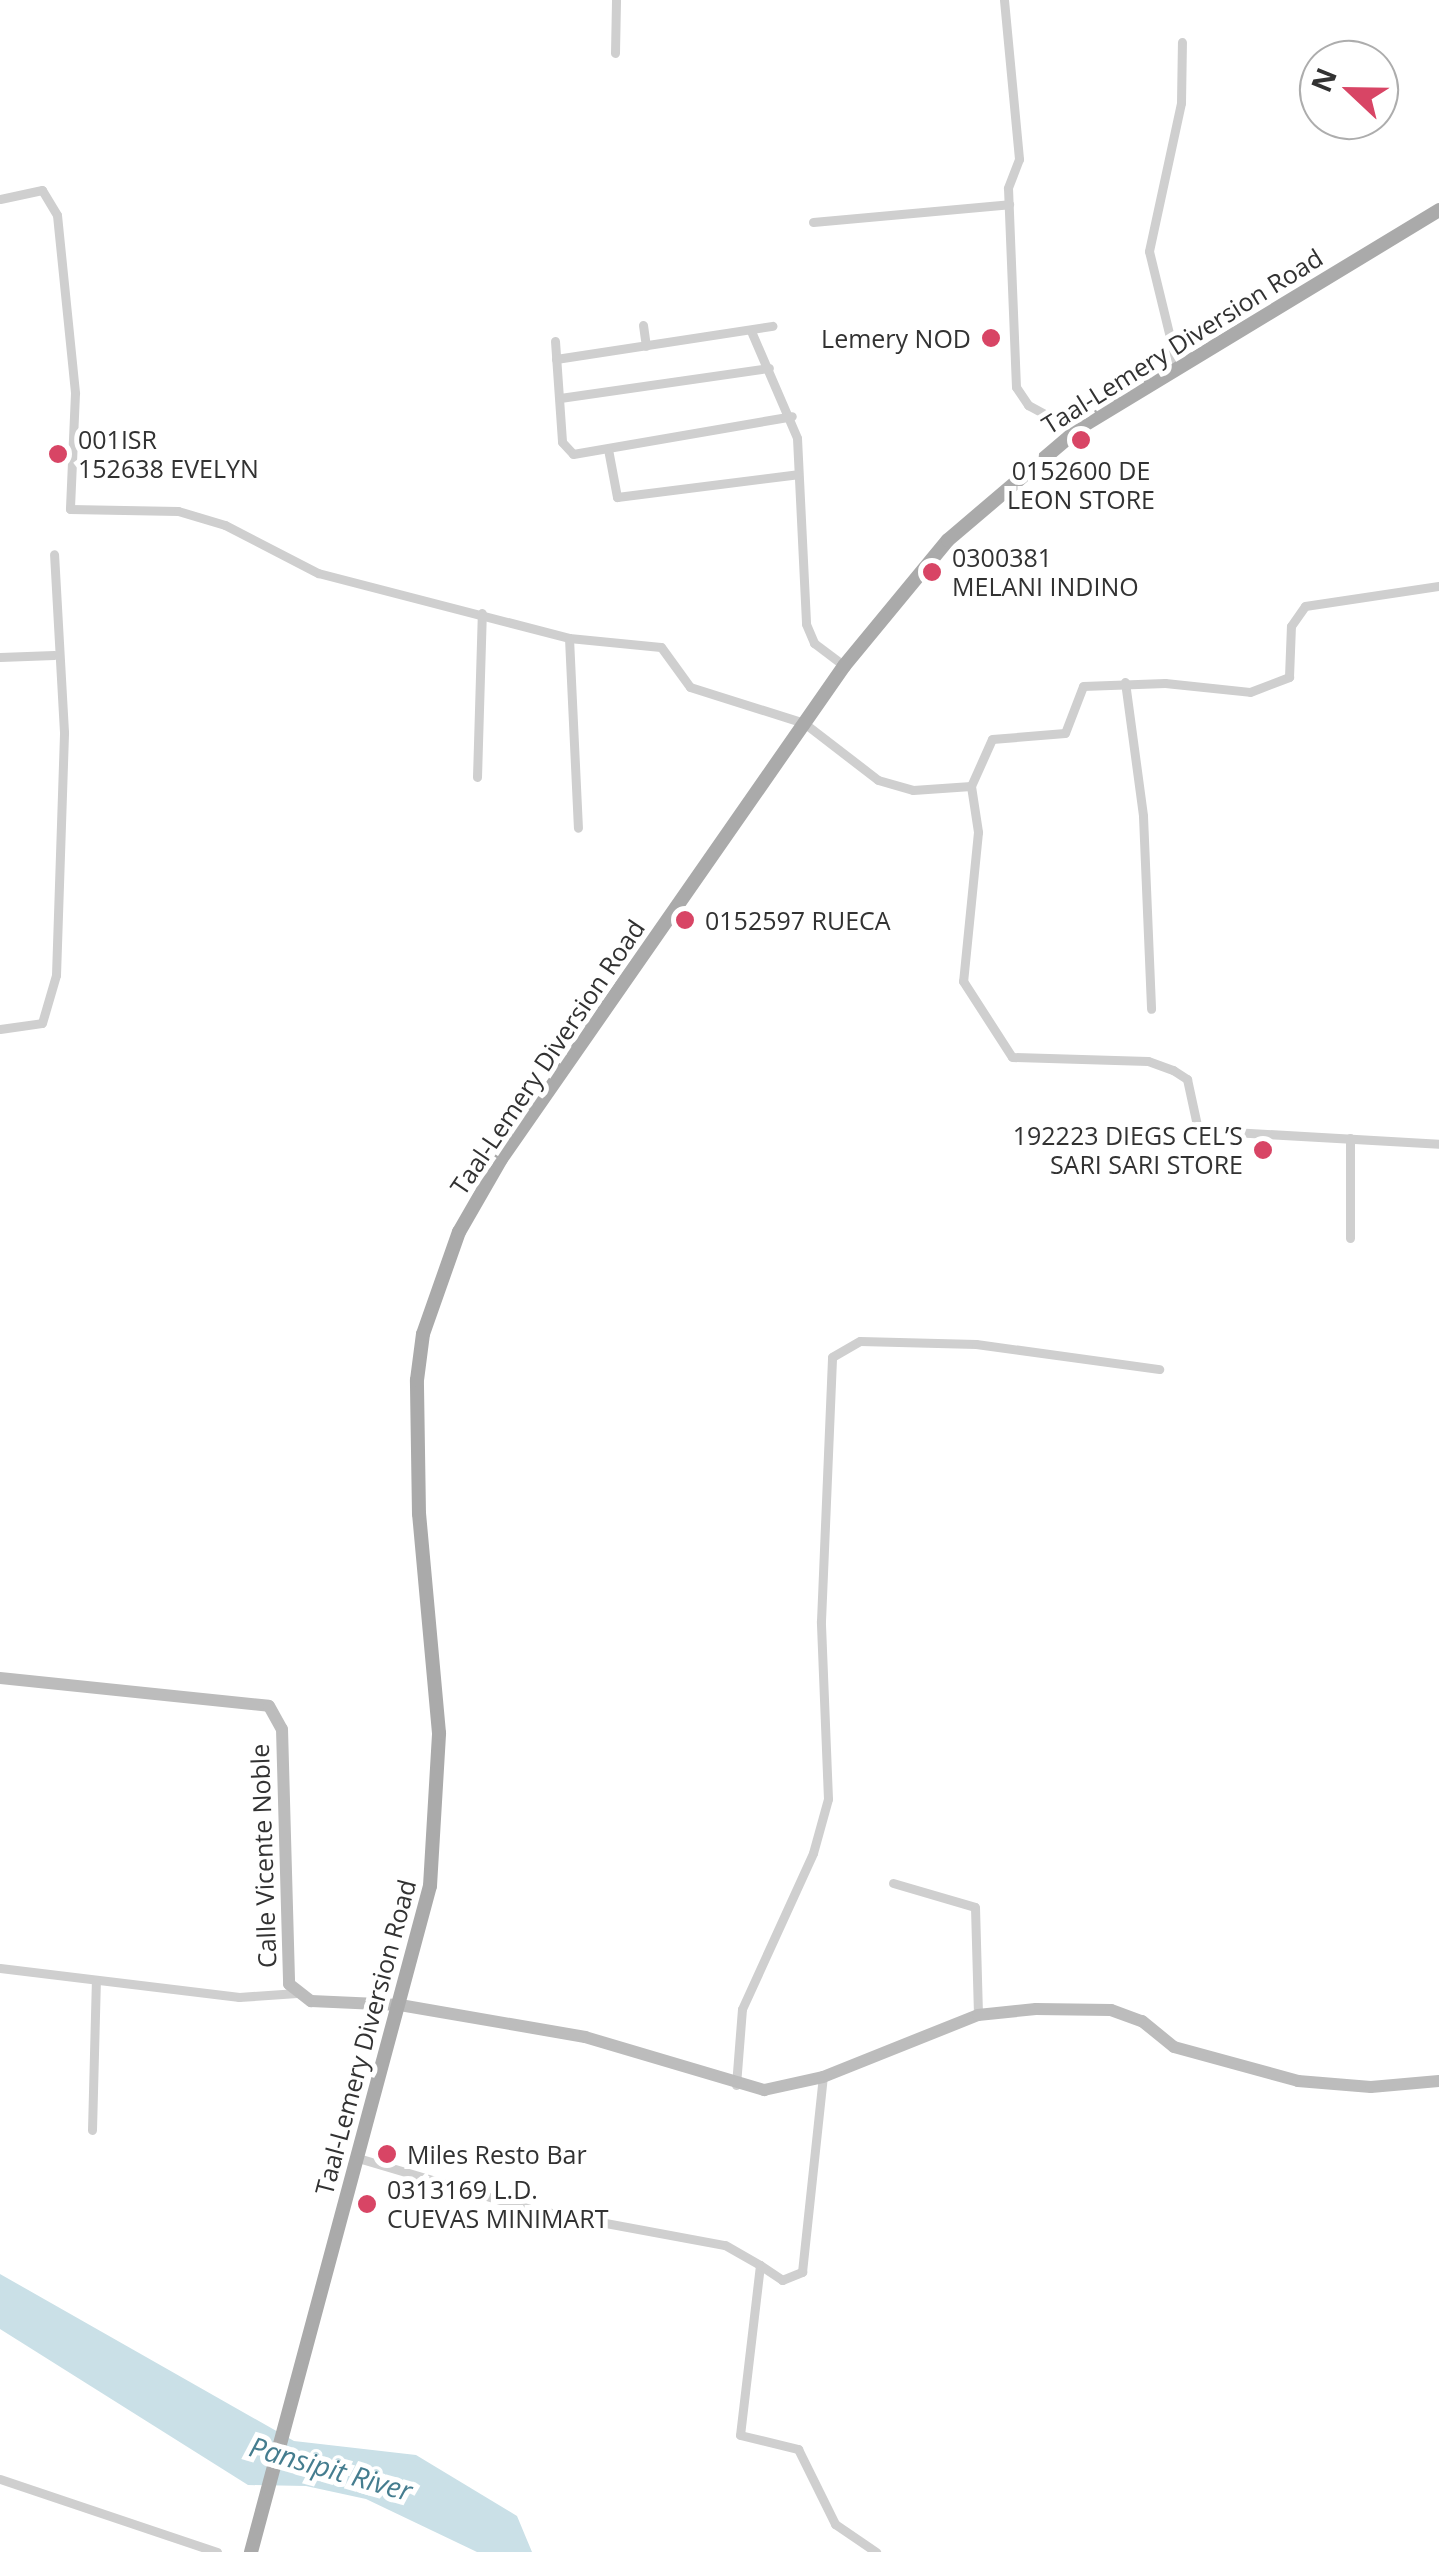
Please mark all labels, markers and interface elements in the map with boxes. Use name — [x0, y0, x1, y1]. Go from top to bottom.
north arrow — [1299, 40, 1399, 140]
text: N — [1301, 62, 1345, 97]
street label: Taal-Lemery Diversion Road — [1036, 242, 1328, 440]
place label: Lemery NOD — [821, 323, 971, 353]
marker: Lemery NOD — [980, 327, 1002, 349]
place label: 001ISR 152638 EVELYN — [78, 425, 259, 484]
marker: 0152600 DE LEON STORE — [1070, 429, 1092, 451]
marker: 001ISR 152638 EVELYN — [47, 443, 69, 465]
place label: 0152600 DE LEON STORE — [1007, 456, 1155, 515]
place label: 0300381 MELANI INDINO — [952, 543, 1139, 602]
marker: 0300381 MELANI INDINO — [921, 561, 943, 583]
place label: 0152597 RUECA — [705, 905, 891, 935]
marker: 0152597 RUECA — [674, 909, 696, 931]
street label: Taal-Lemery Diversion Road — [444, 914, 650, 1200]
place label: 192223 DIEGS CEL’S SARI SARI STORE — [1013, 1121, 1243, 1180]
marker: 192223 DIEGS CEL’S SARI SARI STORE — [1252, 1139, 1274, 1161]
street label: Calle Vicente Noble — [244, 1743, 282, 1969]
street label: Taal-Lemery Diversion Road — [308, 1876, 422, 2198]
place label: Miles Resto Bar — [407, 2139, 587, 2169]
marker: Miles Resto Bar — [376, 2143, 398, 2165]
place label: 0313169 L.D. CUEVAS MINIMART — [387, 2175, 609, 2234]
marker: 0313169 L.D. CUEVAS MINIMART — [356, 2193, 378, 2215]
water label: Pansipit River — [246, 2429, 416, 2507]

